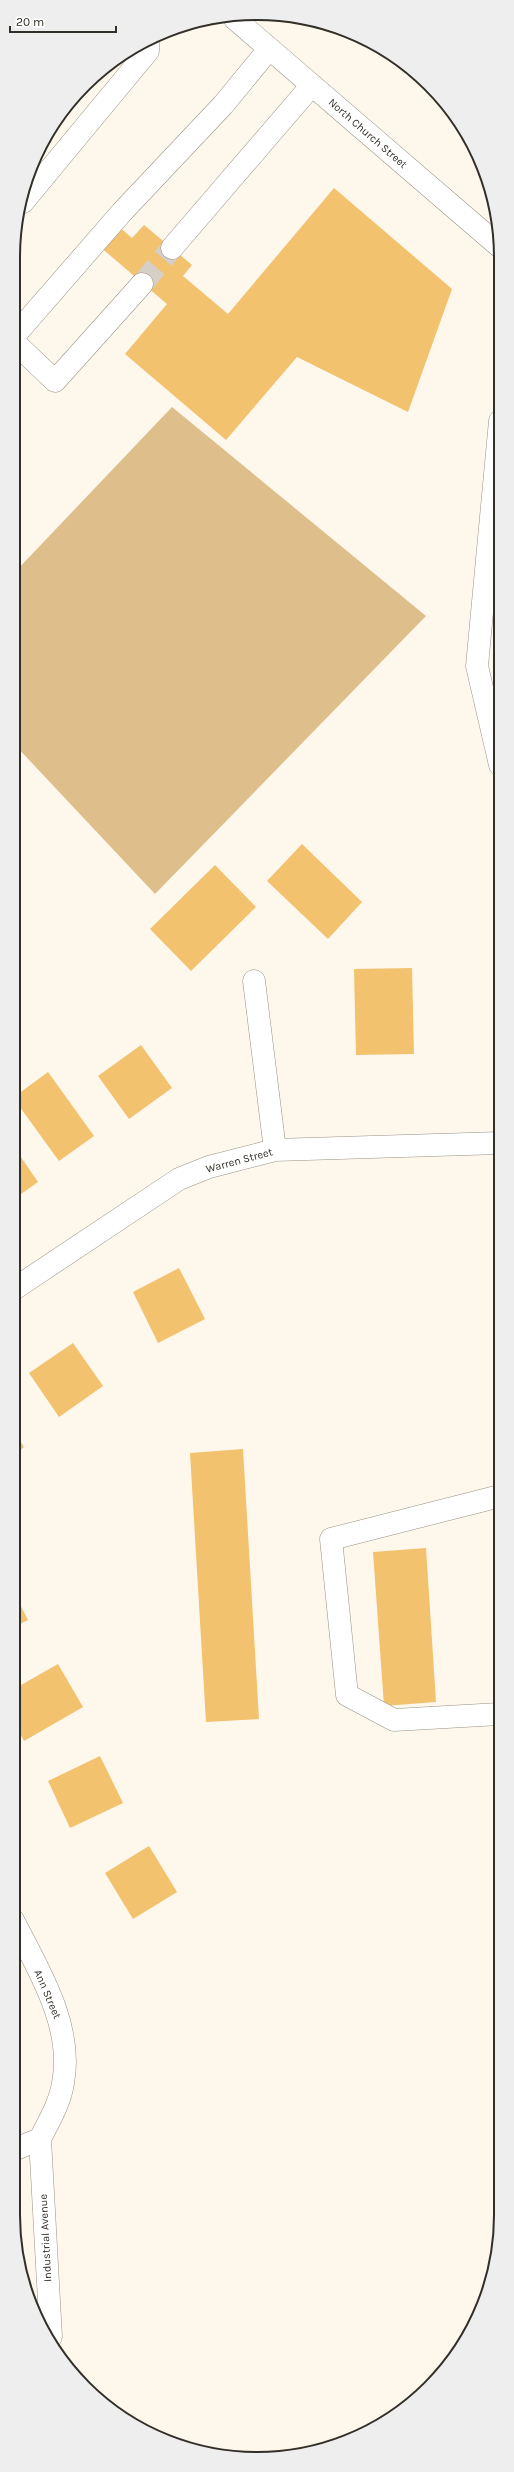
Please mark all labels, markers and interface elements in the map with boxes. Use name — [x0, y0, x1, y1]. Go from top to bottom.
scale bar — [10, 8, 116, 34]
text: 20 m — [16, 15, 44, 29]
street label: North Church Street — [326, 96, 410, 171]
street label: Warren Street — [204, 1145, 274, 1176]
street label: Ann Street — [31, 1968, 64, 2021]
street label: Industrial Avenue — [37, 2193, 54, 2282]

